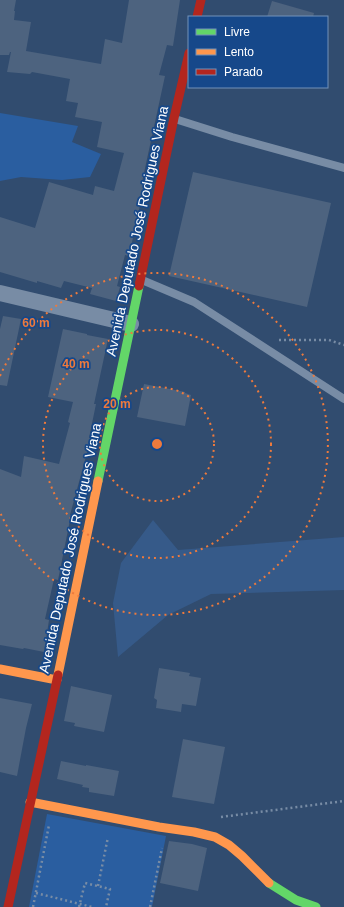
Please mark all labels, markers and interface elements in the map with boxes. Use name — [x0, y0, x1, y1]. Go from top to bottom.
legend — [188, 16, 328, 88]
text: Livre — [224, 25, 250, 39]
text: Lento — [224, 45, 254, 59]
text: Parado — [224, 65, 263, 79]
street label: Avenida Deputado José Rodrigues Viana — [103, 104, 171, 358]
text: 60 m — [22, 316, 50, 330]
text: 40 m — [62, 357, 90, 371]
text: 20 m — [103, 397, 131, 411]
street label: Avenida Deputado José Rodrigues Viana — [36, 421, 104, 675]
centre of rings — [150, 437, 164, 451]

